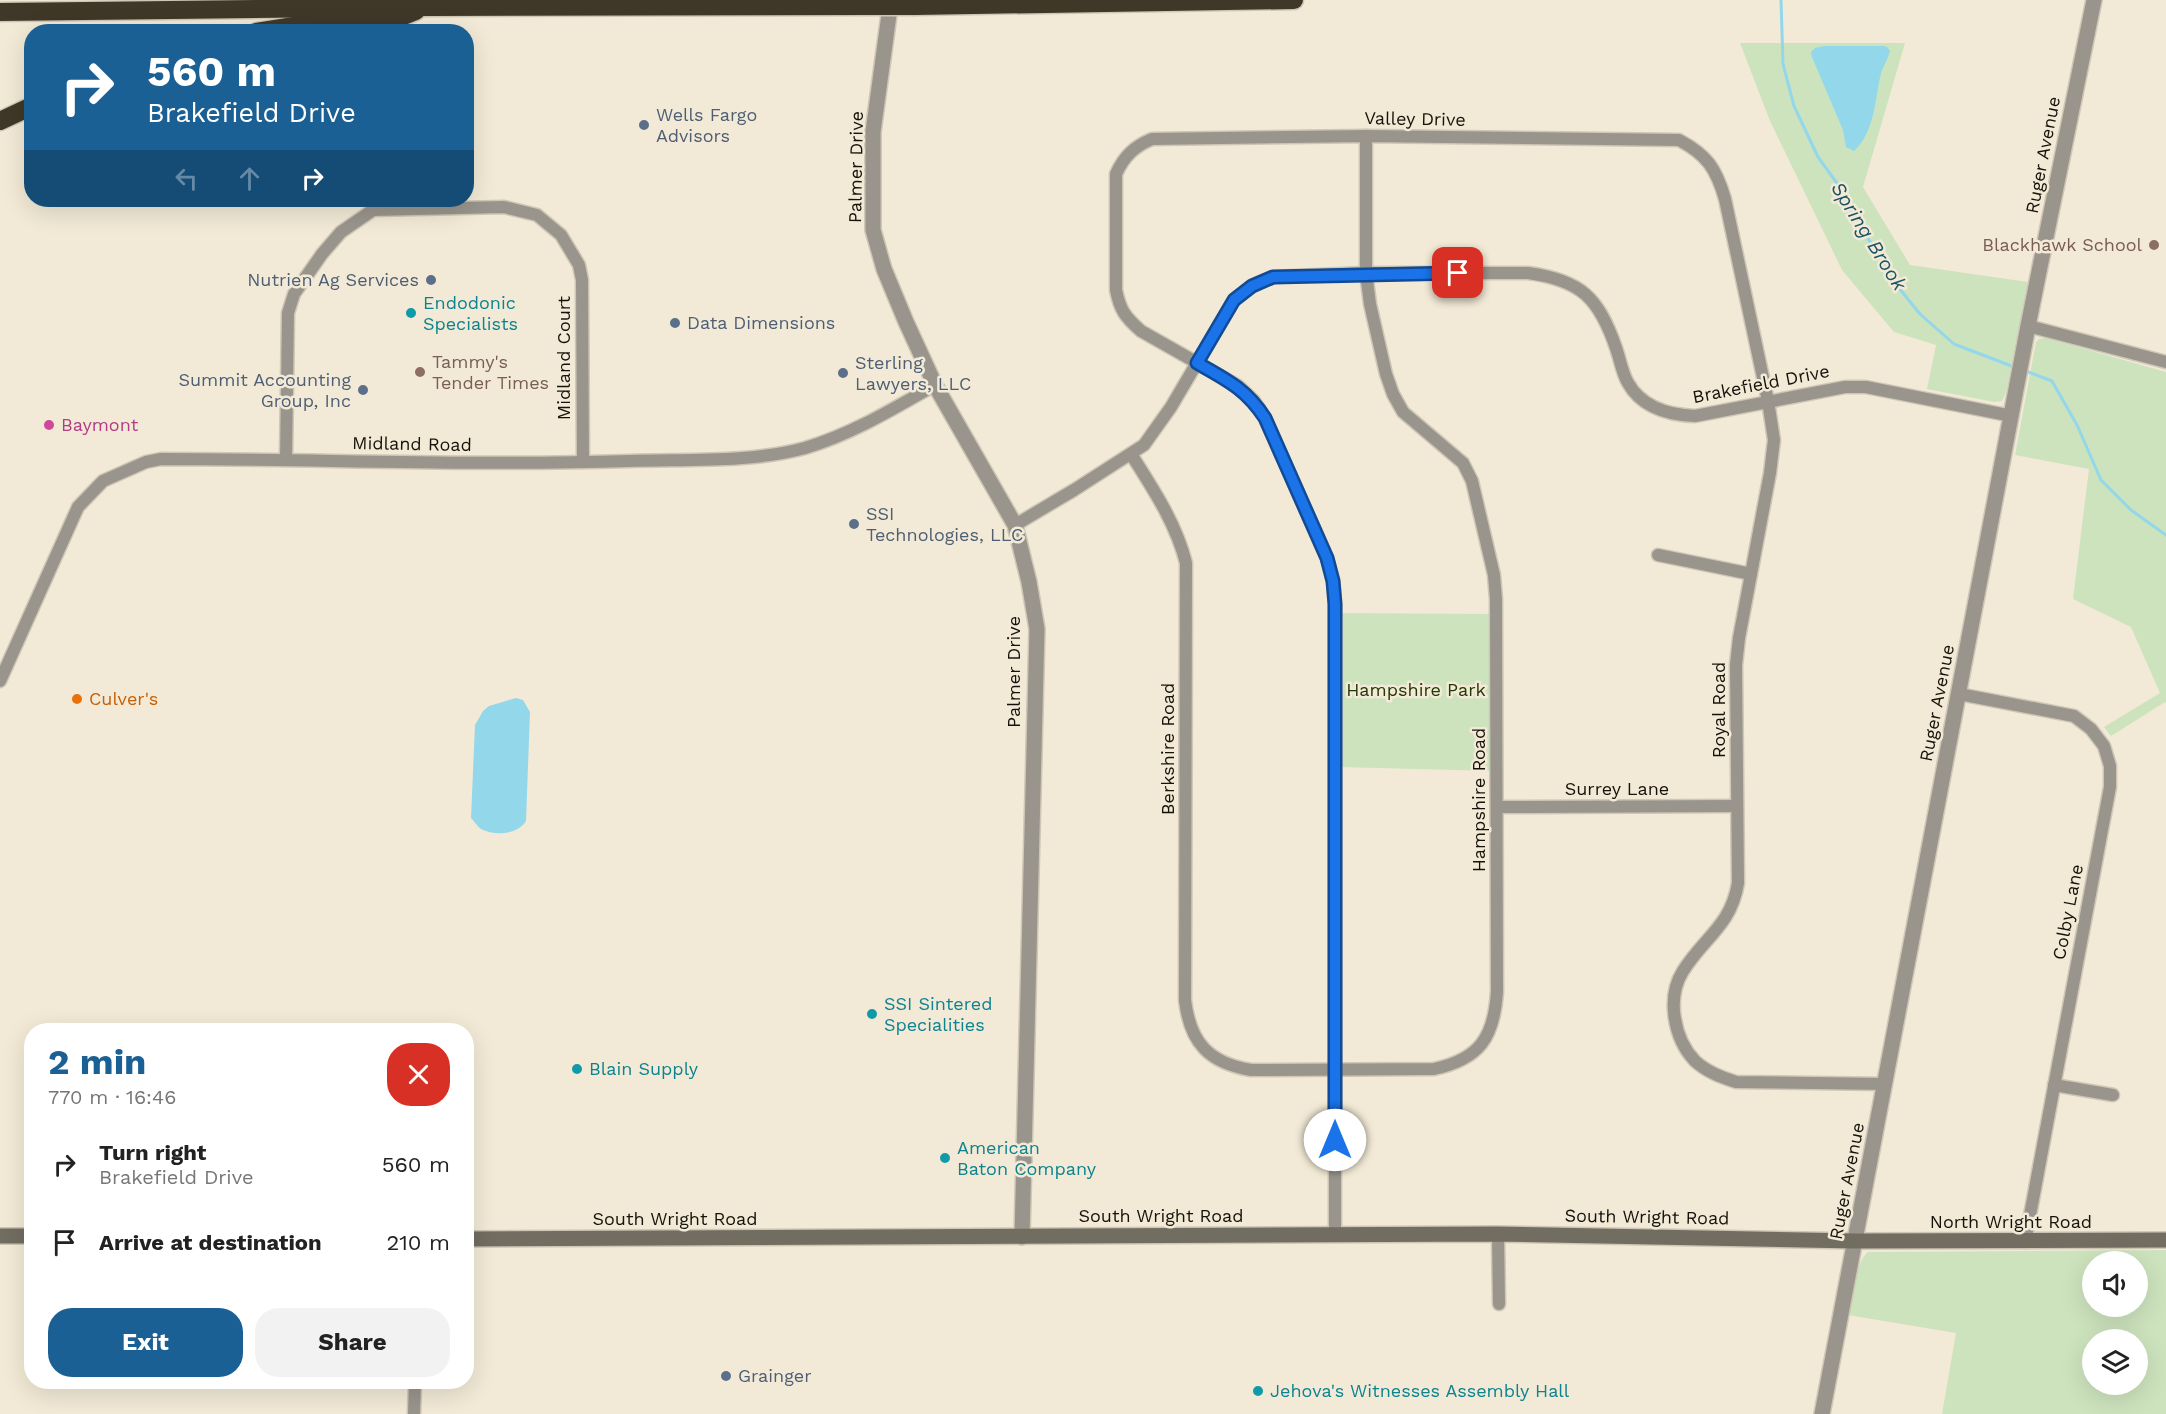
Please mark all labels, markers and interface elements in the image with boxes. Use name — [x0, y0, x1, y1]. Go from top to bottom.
text: 560 m — [147, 47, 276, 96]
icon: right — [48, 48, 126, 126]
street label: Ruger Avenue — [2021, 95, 2064, 215]
text: Brakefield Drive — [147, 97, 356, 129]
place label: Wells Fargo Advisors — [656, 104, 757, 146]
street label: Valley Drive — [1364, 107, 1466, 130]
street label: Palmer Drive — [844, 111, 867, 223]
marker: Wells Fargo Advisors — [637, 118, 651, 132]
icon: left — [170, 162, 203, 195]
icon: ahead — [233, 162, 266, 195]
icon: right — [296, 162, 329, 195]
water label: Spring Brook — [1826, 177, 1913, 296]
place label: Blackhawk School — [1982, 234, 2142, 255]
marker: Blackhawk School — [2147, 238, 2161, 252]
pin — [1432, 247, 1483, 298]
icon: arrive — [1441, 256, 1474, 289]
place label: Nutrien Ag Services — [247, 269, 419, 290]
marker: Nutrien Ag Services — [424, 273, 438, 287]
place label: Endodonic Specialists — [423, 292, 518, 334]
street label: Midland Court — [553, 295, 574, 420]
marker: Endodonic Specialists — [404, 306, 418, 320]
place label: Data Dimensions — [687, 312, 835, 333]
marker: Data Dimensions — [668, 316, 682, 330]
place label: Tammy's Tender Times — [432, 351, 549, 393]
place label: Sterling Lawyers, LLC — [855, 352, 971, 394]
street label: Brakefield Drive — [1691, 360, 1831, 407]
marker: Tammy's Tender Times — [413, 365, 427, 379]
marker: Sterling Lawyers, LLC — [836, 366, 850, 380]
place label: Summit Accounting Group, Inc — [179, 369, 351, 411]
marker: Summit Accounting Group, Inc — [356, 383, 370, 397]
place label: Baymont — [61, 414, 139, 435]
marker: Baymont — [42, 418, 56, 432]
street label: Midland Road — [352, 432, 472, 455]
place label: SSI Technologies, LLC — [866, 503, 1023, 545]
marker: SSI Technologies, LLC — [847, 517, 861, 531]
street label: Palmer Drive — [1003, 616, 1024, 728]
street label: Ruger Avenue — [1915, 643, 1958, 763]
street label: Royal Road — [1708, 662, 1729, 758]
park label: Hampshire Park — [1346, 679, 1486, 700]
street label: Berkshire Road — [1157, 683, 1178, 815]
place label: Culver's — [89, 688, 158, 709]
marker: Culver's — [70, 692, 84, 706]
street label: Hampshire Road — [1468, 728, 1489, 872]
street label: Surrey Lane — [1565, 778, 1669, 799]
street label: Colby Lane — [2048, 862, 2087, 962]
place label: SSI Sintered Specialities — [884, 993, 992, 1035]
marker: SSI Sintered Specialities — [865, 1007, 879, 1021]
text: 2 min — [48, 1041, 146, 1083]
button: close — [387, 1043, 450, 1106]
place label: Blain Supply — [589, 1058, 699, 1079]
marker: Blain Supply — [570, 1062, 584, 1076]
text: 770 m · 16:46 — [48, 1085, 176, 1109]
position arrow — [1303, 1108, 1367, 1172]
street label: Ruger Avenue — [1825, 1121, 1868, 1241]
place label: American Baton Company — [957, 1137, 1097, 1179]
text: Turn right — [99, 1140, 206, 1165]
icon: right — [48, 1148, 81, 1181]
marker: American Baton Company — [938, 1151, 952, 1165]
text: 560 m — [382, 1152, 450, 1177]
text: Brakefield Drive — [99, 1165, 254, 1189]
street label: South Wright Road — [1078, 1205, 1244, 1226]
street label: South Wright Road — [1564, 1205, 1730, 1228]
street label: South Wright Road — [592, 1208, 758, 1229]
street label: North Wright Road — [1930, 1211, 2092, 1232]
icon: arrive — [48, 1226, 81, 1259]
text: Arrive at destination — [99, 1230, 322, 1255]
text: 210 m — [386, 1230, 450, 1255]
map controls — [2082, 1251, 2148, 1395]
button: sound — [2082, 1251, 2148, 1317]
button: Exit — [48, 1308, 243, 1377]
button: Share — [255, 1308, 450, 1377]
button: layers — [2082, 1329, 2148, 1395]
place label: Grainger — [738, 1365, 812, 1386]
marker: Grainger — [719, 1369, 733, 1383]
place label: Jehova's Witnesses Assembly Hall — [1270, 1380, 1570, 1401]
marker: Jehova's Witnesses Assembly Hall — [1251, 1384, 1265, 1398]

